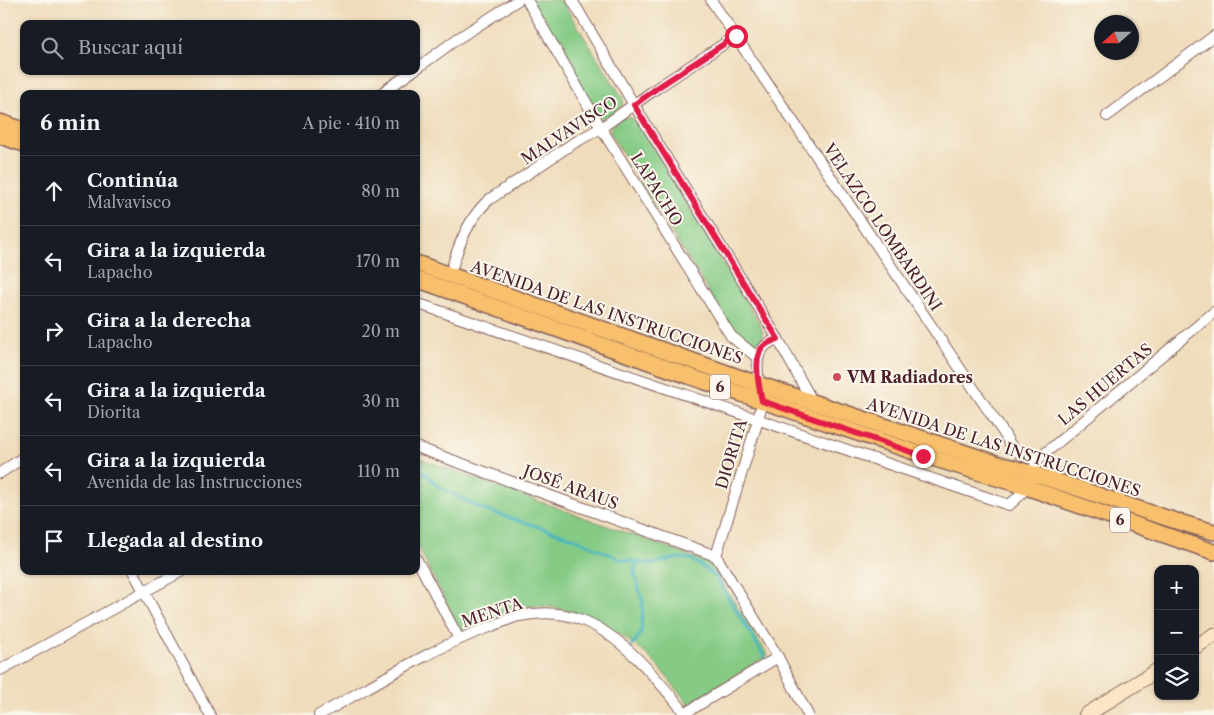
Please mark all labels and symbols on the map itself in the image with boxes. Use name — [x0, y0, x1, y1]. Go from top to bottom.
north arrow — [1094, 15, 1139, 60]
route start — [725, 25, 748, 48]
street label: MALVAVISCO — [517, 91, 621, 169]
street label: VELAZCO LOMBARDINI — [819, 139, 947, 315]
street label: LAPACHO — [627, 149, 687, 229]
street label: AVENIDA DE LAS INSTRUCCIONES — [467, 256, 746, 368]
street label: LAS HUERTAS — [1054, 339, 1156, 429]
place label: VM Radiadores — [846, 367, 973, 387]
marker: VM Radiadores — [831, 371, 843, 383]
road number: 6 — [710, 374, 730, 400]
street label: AVENIDA DE LAS INSTRUCCIONES — [864, 393, 1143, 501]
street label: DIORITA — [711, 415, 751, 491]
route end — [912, 445, 935, 468]
street label: JOSÉ ARAUS — [518, 460, 621, 513]
road number: 6 — [1110, 508, 1130, 532]
street label: MENTA — [459, 592, 526, 631]

